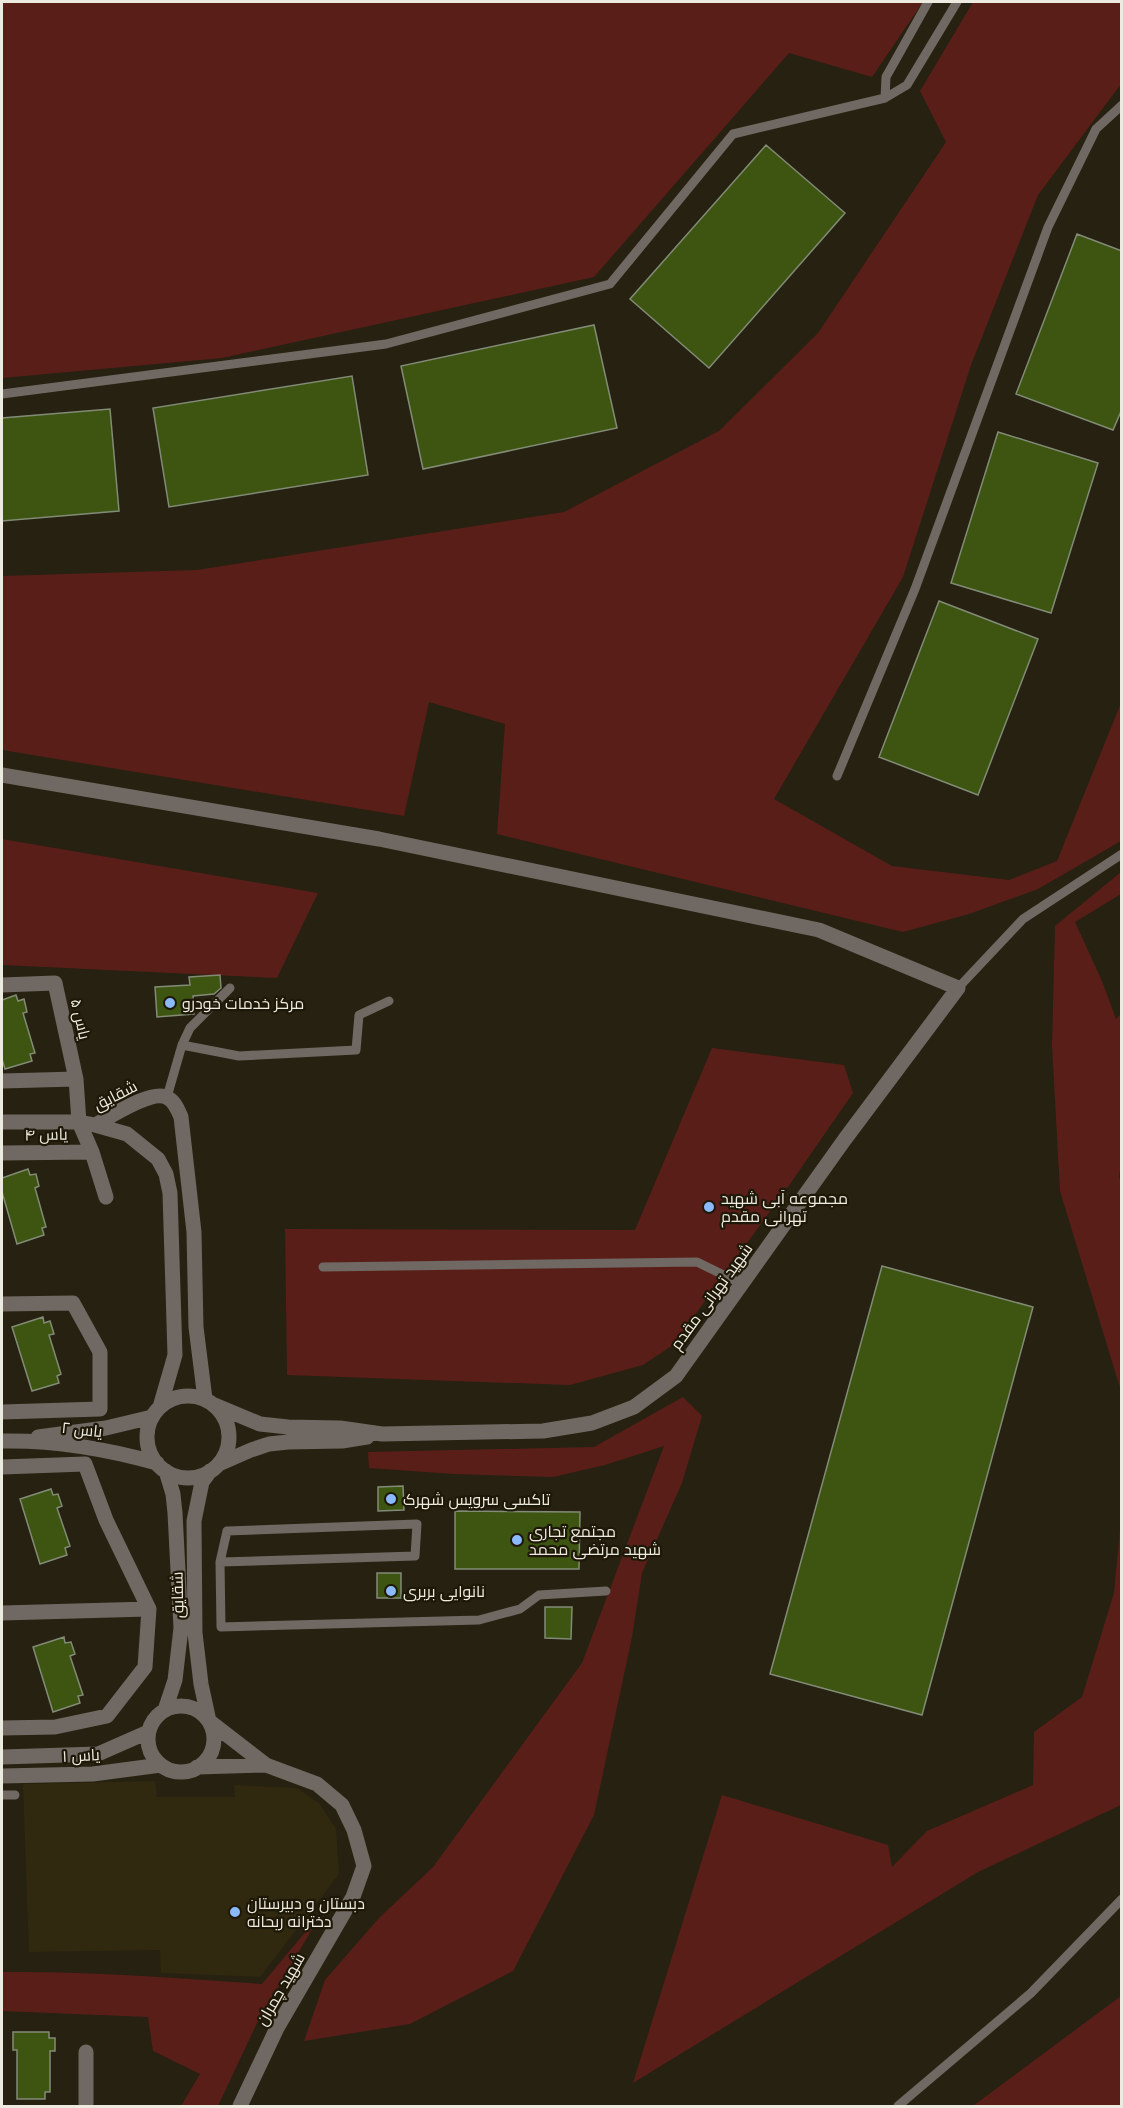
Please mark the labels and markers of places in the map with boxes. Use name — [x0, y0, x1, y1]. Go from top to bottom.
place label: مرکز خدمات خودرو — [182, 994, 304, 1013]
marker: مرکز خدمات خودرو — [163, 996, 177, 1010]
place label: مجموعه آبی شهید تهرانی مقدم — [721, 1189, 848, 1228]
marker: مجموعه آبی شهید تهرانی مقدم — [702, 1200, 716, 1214]
place label: تاکسی سرویس شهرک — [403, 1490, 551, 1510]
marker: تاکسی سرویس شهرک — [384, 1492, 398, 1506]
place label: مجتمع تجاری شهید مرتضی محمد — [529, 1522, 661, 1560]
marker: مجتمع تجاری شهید مرتضی محمد — [510, 1533, 524, 1547]
place label: نانوایی بربری — [403, 1582, 485, 1602]
marker: نانوایی بربری — [384, 1584, 398, 1598]
place label: دبستان و دبیرستان دخترانه ریحانه — [247, 1894, 365, 1931]
marker: دبستان و دبیرستان دخترانه ریحانه — [228, 1905, 242, 1919]

